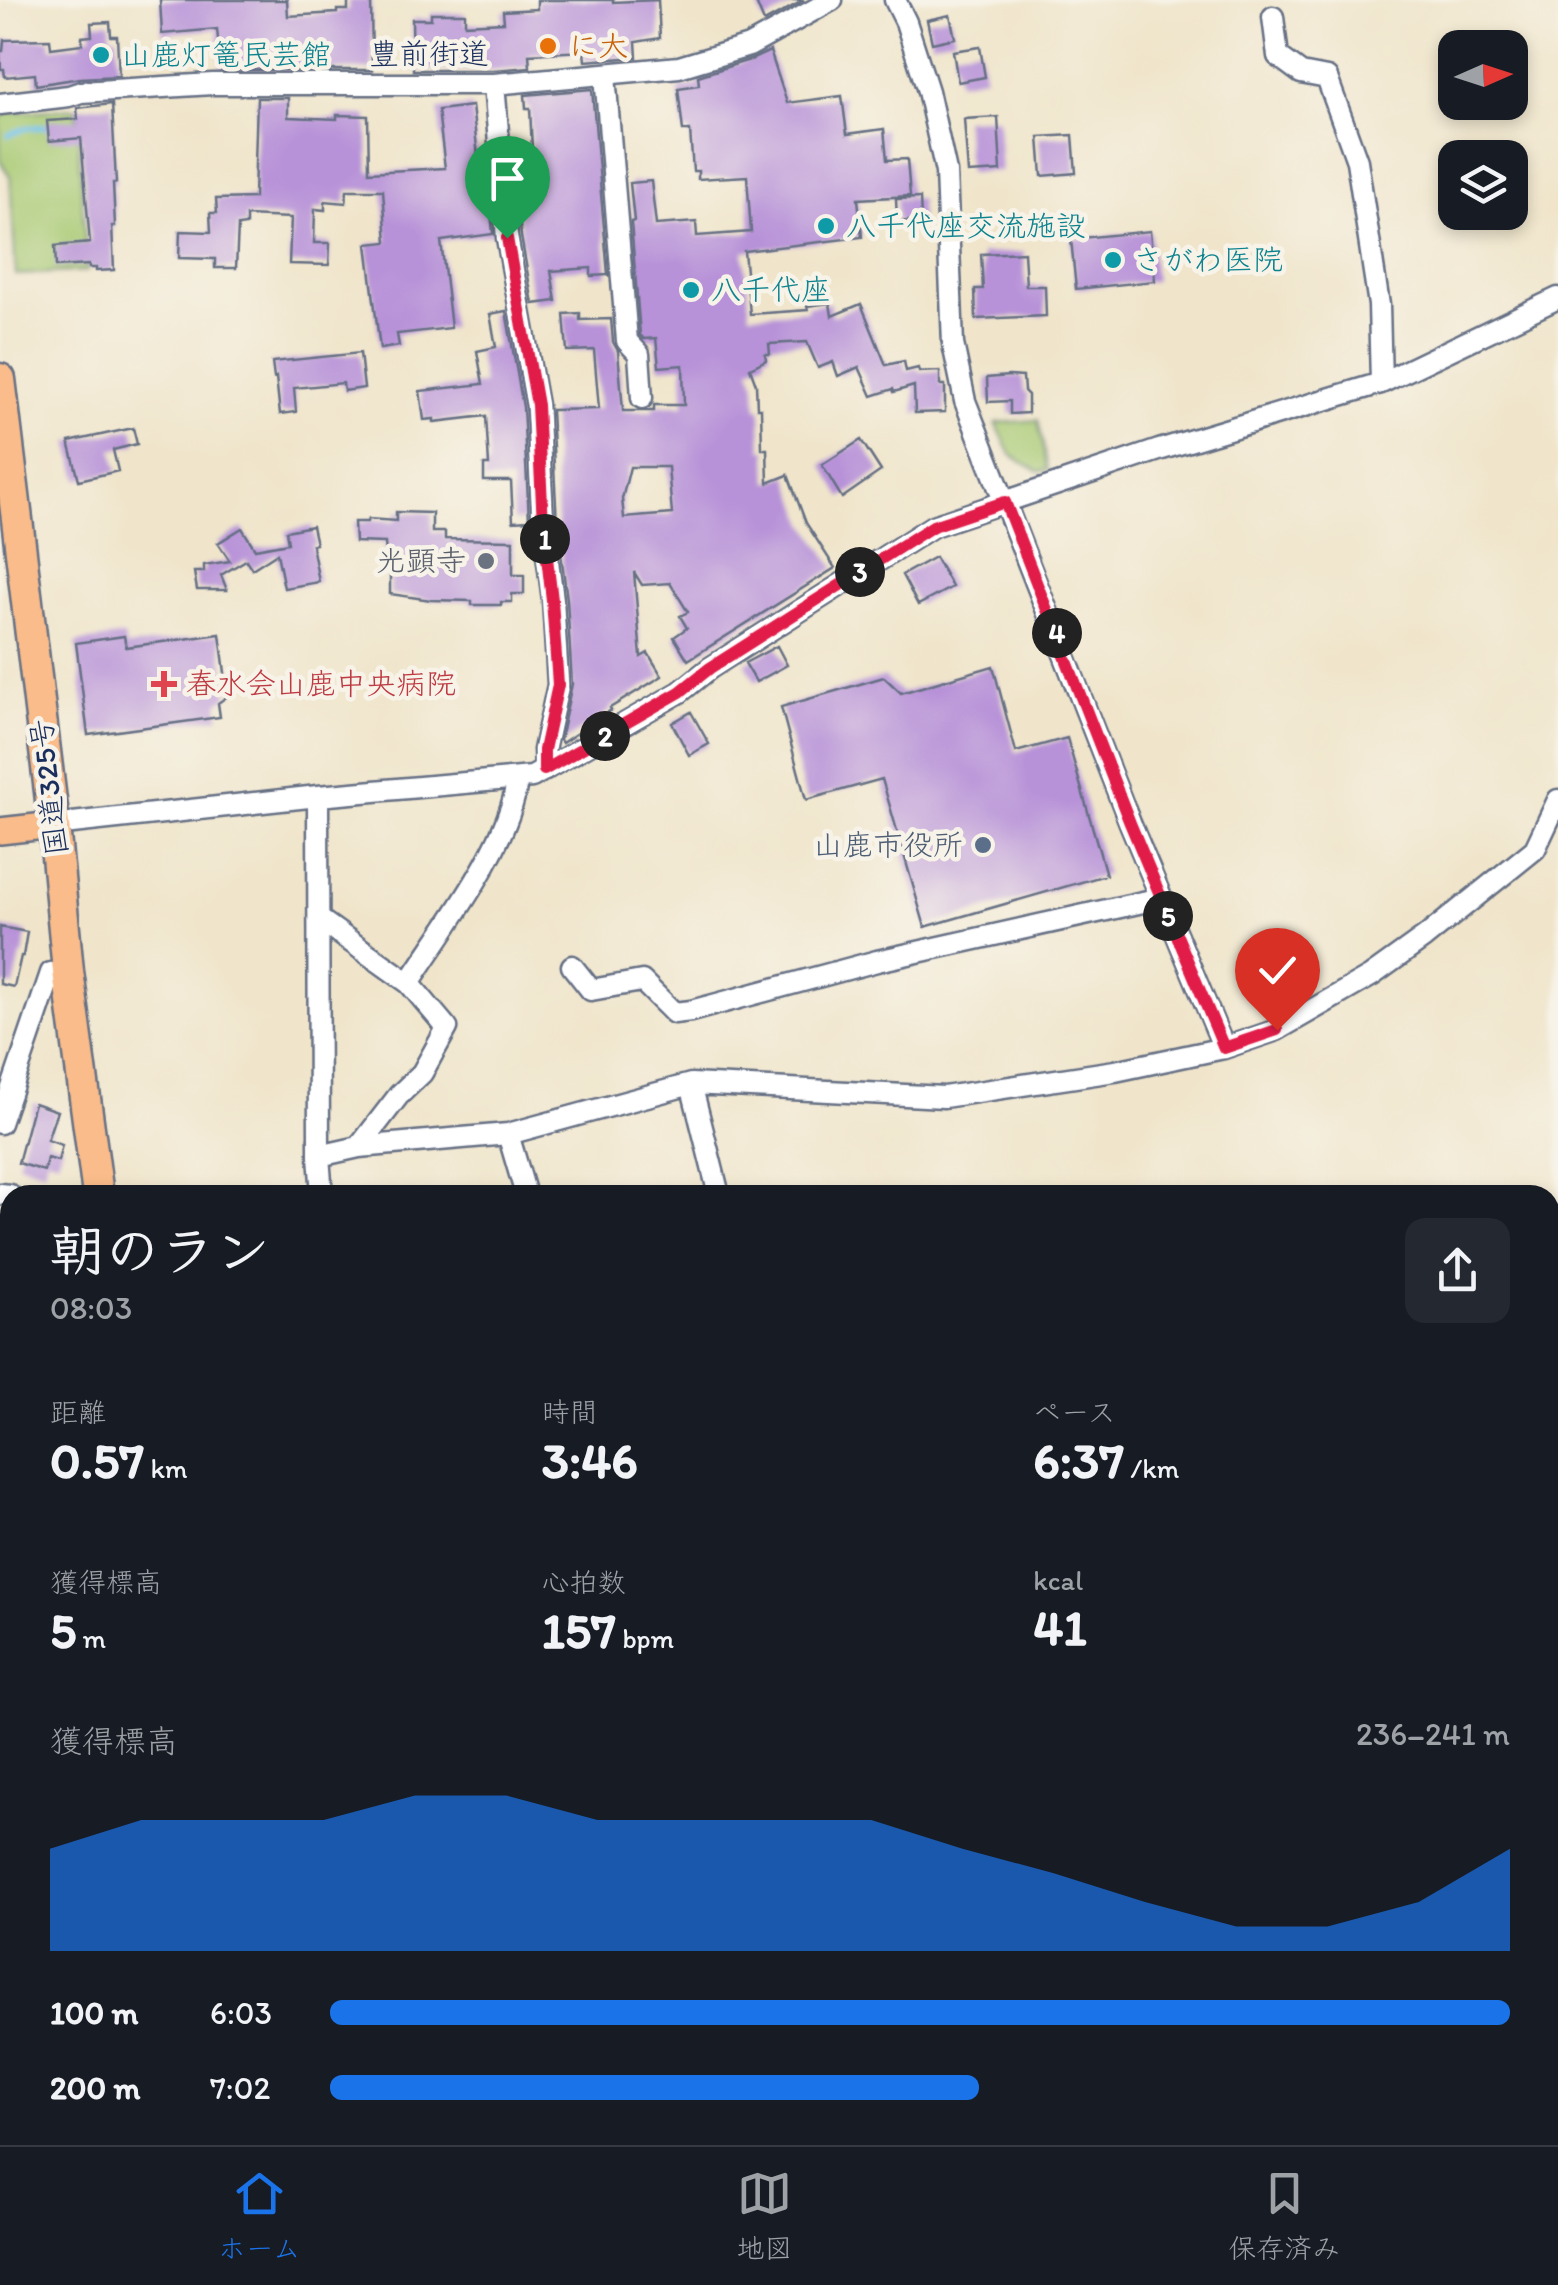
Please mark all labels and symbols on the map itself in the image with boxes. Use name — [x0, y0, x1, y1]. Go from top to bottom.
place label: に大 — [568, 27, 628, 64]
north arrow — [1438, 30, 1528, 120]
street label: 豊前街道 — [369, 35, 489, 72]
marker: に大 — [537, 35, 559, 57]
place label: 山鹿灯篭民芸館 — [121, 36, 331, 73]
marker: 山鹿灯篭民芸館 — [90, 44, 112, 66]
pin — [465, 136, 550, 239]
place label: 八千代座交流施設 — [846, 207, 1086, 244]
marker: 八千代座交流施設 — [815, 215, 837, 237]
place label: さがわ医院 — [1133, 241, 1283, 278]
marker: さがわ医院 — [1102, 249, 1124, 271]
place label: 八千代座 — [711, 271, 831, 308]
marker: 八千代座 — [680, 279, 702, 301]
pin: 1 — [520, 514, 570, 564]
place label: 光顕寺 — [376, 542, 466, 579]
pin: 3 — [835, 547, 885, 597]
marker: 光顕寺 — [475, 550, 497, 572]
pin: 4 — [1032, 608, 1082, 658]
place label: 春水会山鹿中央病院 — [186, 665, 456, 702]
marker: 春水会山鹿中央病院 — [151, 671, 177, 697]
pin: 2 — [580, 711, 630, 761]
street label: 国道325号 — [22, 716, 75, 858]
place label: 山鹿市役所 — [813, 826, 963, 863]
marker: 山鹿市役所 — [972, 834, 994, 856]
pin: 5 — [1143, 891, 1193, 941]
pin — [1235, 928, 1320, 1031]

